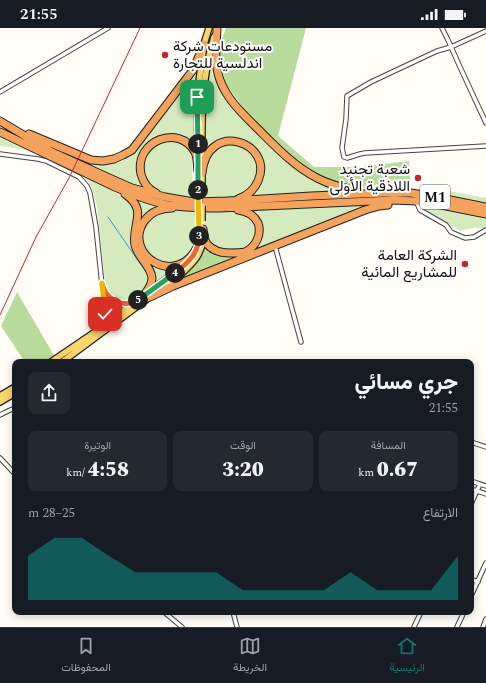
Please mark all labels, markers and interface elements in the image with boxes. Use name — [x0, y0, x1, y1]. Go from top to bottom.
text: 21:55 — [20, 3, 58, 26]
place label: مستودعات شركة اندلسية للتجارة — [173, 35, 272, 75]
marker: مستودعات شركة اندلسية للتجارة — [160, 50, 170, 60]
pin — [180, 80, 214, 114]
icon: arrive — [186, 86, 208, 108]
pin: 1 — [188, 134, 208, 154]
text: 1 — [195, 135, 201, 152]
place label: شعبة تجنيد اللاذقية الأولى — [329, 158, 410, 198]
marker: شعبة تجنيد اللاذقية الأولى — [413, 173, 423, 183]
pin: 2 — [188, 180, 208, 200]
text: 2 — [195, 181, 201, 198]
road number: M1 — [420, 185, 450, 209]
pin: 3 — [189, 226, 209, 246]
text: 3 — [196, 227, 202, 244]
place label: الشركة العامة للمشاريع المائية — [361, 244, 457, 284]
marker: الشركة العامة للمشاريع المائية — [460, 259, 470, 269]
pin: 4 — [165, 263, 185, 283]
text: 4 — [172, 264, 178, 281]
pin: 5 — [128, 290, 148, 310]
text: 5 — [135, 291, 141, 308]
pin — [88, 297, 122, 331]
icon: check — [94, 303, 116, 325]
text: جري مسائي — [354, 366, 458, 399]
button: share — [28, 372, 70, 414]
text: 21:55 — [429, 398, 458, 418]
text: الوتيرة — [84, 437, 111, 454]
text: الوقت — [230, 437, 256, 454]
text: المسافة — [371, 437, 406, 454]
text: 4:58 — [87, 455, 129, 485]
text: 3:20 — [222, 455, 264, 485]
text: 0.67 — [377, 455, 418, 485]
text: /km — [66, 464, 87, 481]
text: km — [358, 464, 377, 481]
text: 25–28 m — [28, 503, 75, 523]
text: الارتفاع — [423, 503, 458, 523]
tab: المحفوظات — [61, 635, 111, 677]
tab: الخريطة — [233, 635, 267, 677]
tab: الرئيسية — [389, 635, 425, 677]

